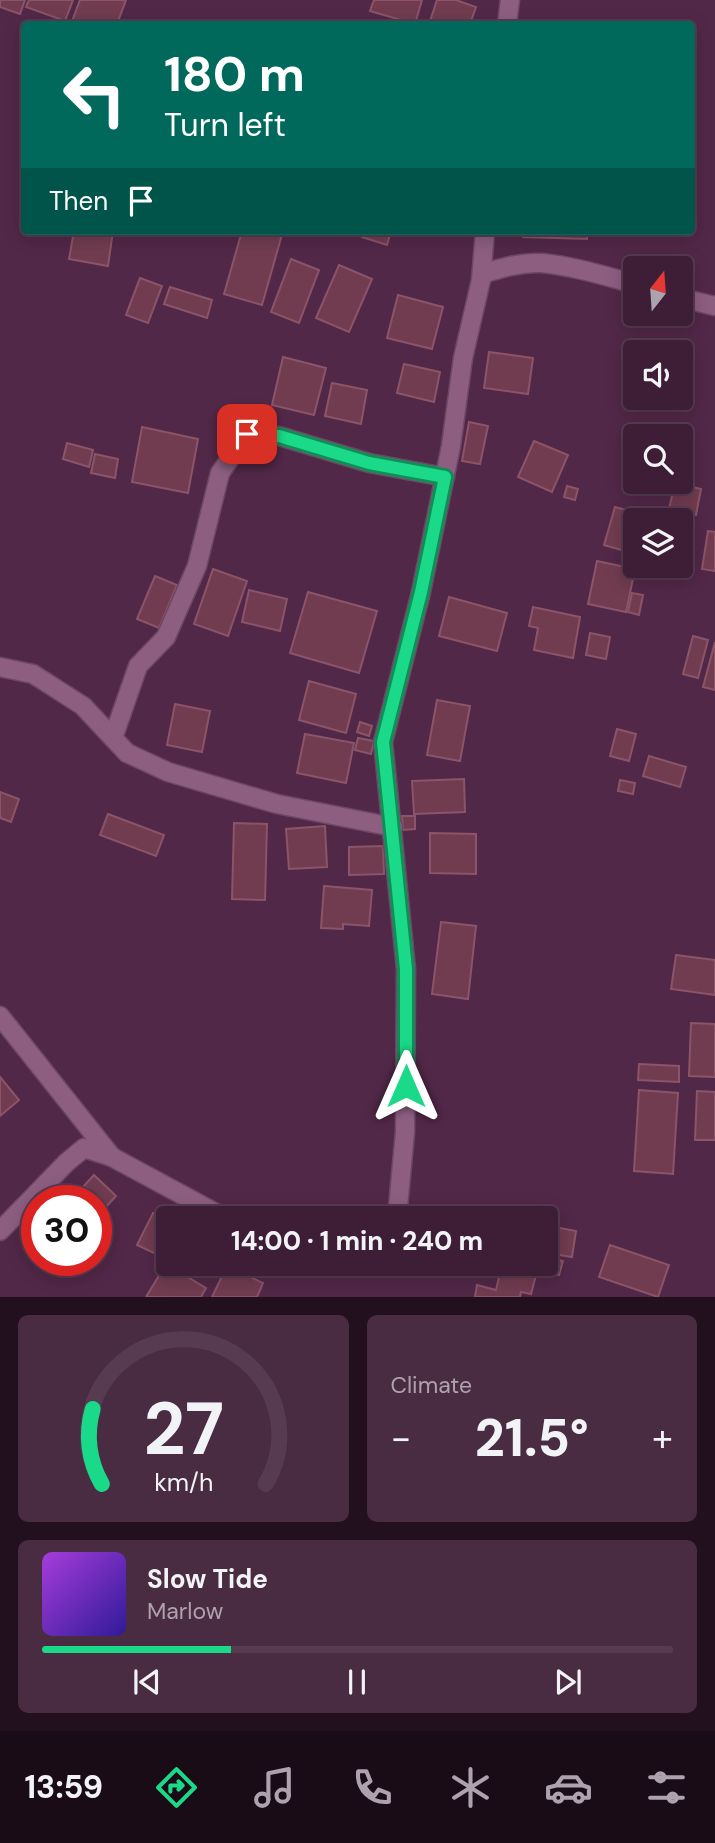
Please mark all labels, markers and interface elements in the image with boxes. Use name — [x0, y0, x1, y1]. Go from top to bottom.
text: 180 m — [164, 42, 305, 106]
icon: left — [49, 49, 140, 140]
text: Turn left — [164, 104, 286, 146]
icon: arrive — [122, 182, 160, 220]
text: Then — [49, 184, 108, 218]
north arrow — [623, 256, 693, 326]
map controls — [623, 256, 693, 578]
button: sound — [623, 340, 693, 410]
pin — [217, 404, 277, 464]
icon: arrive — [228, 415, 266, 453]
button: search — [623, 424, 693, 494]
button: layers — [623, 508, 693, 578]
position arrow — [369, 1049, 443, 1123]
speed limit sign: 30 — [21, 1185, 112, 1276]
text: 14:00 · 1 min · 240 m — [231, 1224, 483, 1258]
text: Climate — [391, 1370, 472, 1400]
text: 27 — [143, 1383, 224, 1478]
text: 21.5° — [475, 1404, 589, 1472]
text: − — [391, 1413, 411, 1463]
text: + — [652, 1413, 673, 1463]
text: km/h — [154, 1466, 213, 1499]
text: Slow Tide — [147, 1562, 268, 1596]
text: Marlow — [147, 1596, 223, 1626]
icon: previous — [128, 1663, 166, 1701]
icon: pause — [338, 1663, 376, 1701]
icon: next — [549, 1663, 587, 1701]
icon: directions — [152, 1763, 201, 1812]
icon: music — [250, 1763, 299, 1812]
icon: phone — [348, 1763, 397, 1812]
icon: climate — [446, 1763, 495, 1812]
icon: car — [544, 1763, 593, 1812]
icon: filters — [642, 1763, 691, 1812]
text: 13:59 — [24, 1766, 103, 1808]

